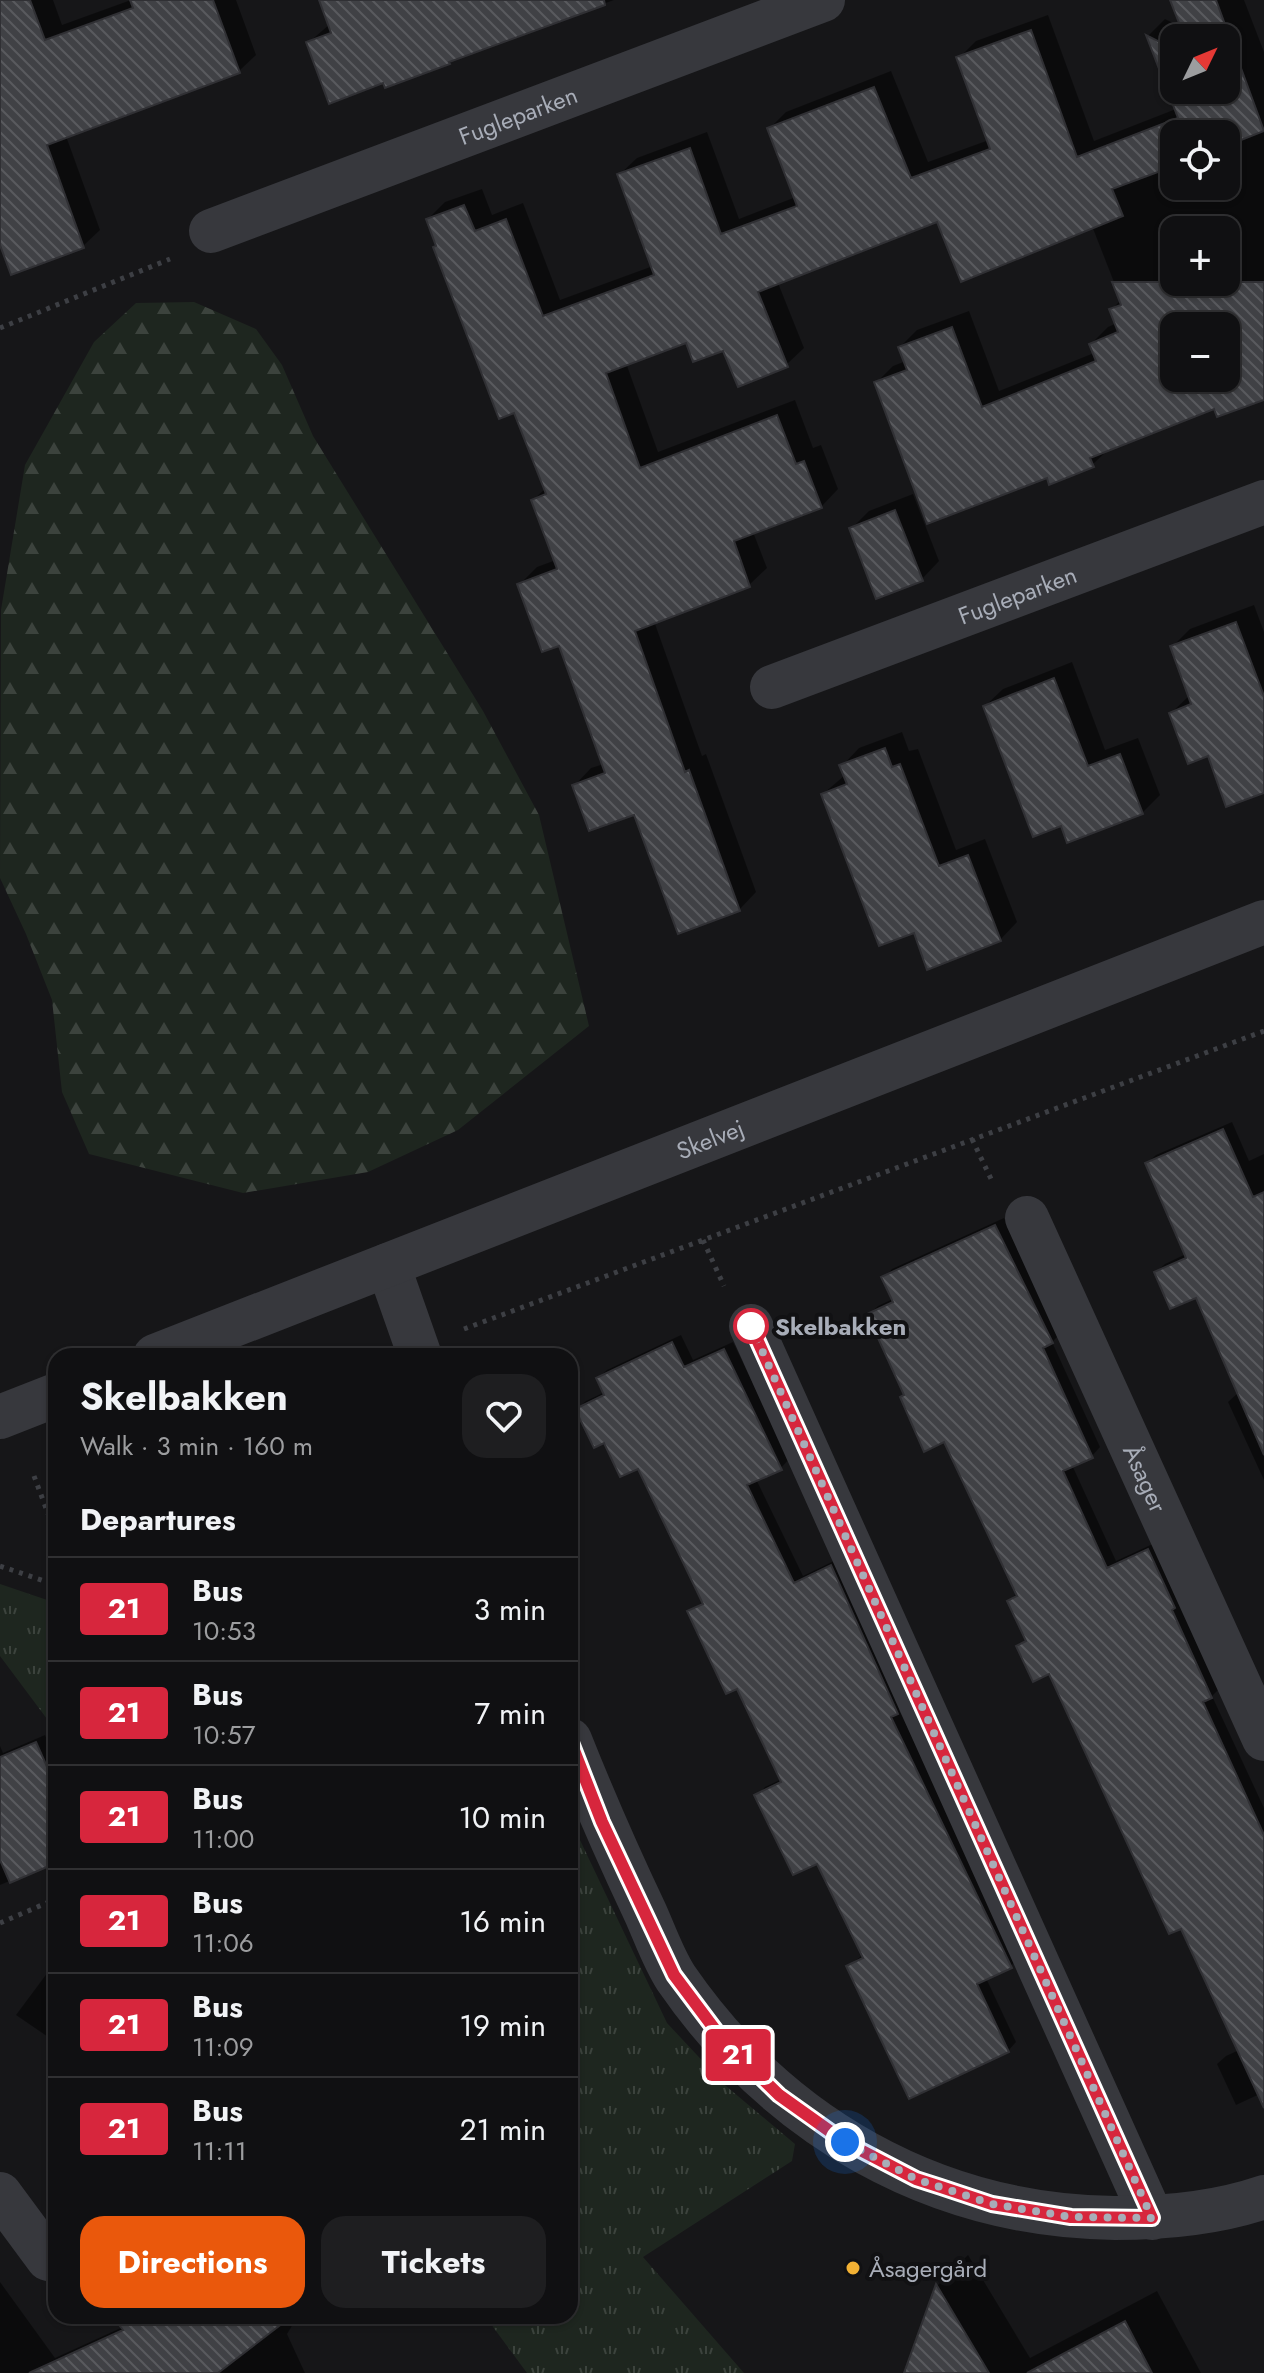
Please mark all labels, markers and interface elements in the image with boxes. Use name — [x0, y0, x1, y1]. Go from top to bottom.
north arrow — [1160, 24, 1240, 104]
map controls — [1160, 24, 1240, 392]
street label: Fugleparken — [453, 77, 582, 154]
button: locate — [1160, 120, 1240, 200]
button: + — [1160, 216, 1240, 296]
button: − — [1160, 312, 1240, 392]
street label: Fugleparken — [953, 557, 1082, 633]
street label: Skelvej — [671, 1110, 749, 1168]
marker: Skelbakken — [734, 1309, 768, 1343]
place label: Skelbakken — [775, 1309, 906, 1344]
text: Skelbakken — [80, 1369, 288, 1424]
button: heart — [462, 1374, 546, 1458]
text: Walk · 3 min · 160 m — [80, 1427, 313, 1465]
street label: Åsager — [1115, 1439, 1176, 1519]
text: Departures — [80, 1498, 236, 1541]
text: Bus — [192, 1569, 243, 1612]
text: 21 — [108, 1588, 140, 1629]
text: 3 min — [474, 1588, 546, 1631]
text: 10:53 — [192, 1612, 256, 1650]
text: Bus — [192, 1673, 243, 1716]
text: 21 — [108, 1692, 140, 1733]
text: 7 min — [474, 1692, 546, 1735]
text: 10:57 — [192, 1716, 255, 1754]
text: Bus — [192, 1777, 243, 1820]
text: 21 — [108, 1796, 140, 1837]
text: 10 min — [459, 1796, 546, 1839]
text: 11:00 — [192, 1820, 254, 1858]
text: Bus — [192, 1881, 243, 1924]
text: 21 — [108, 1900, 140, 1941]
text: 16 min — [459, 1900, 546, 1943]
text: 11:06 — [192, 1924, 254, 1962]
text: Bus — [192, 1985, 243, 2028]
text: 21 — [108, 2004, 140, 2045]
text: 19 min — [459, 2004, 546, 2047]
text: 11:09 — [192, 2028, 254, 2066]
line badge: 21 — [702, 2029, 774, 2081]
text: 21 — [722, 2034, 754, 2075]
text: Bus — [192, 2089, 243, 2132]
text: 21 — [108, 2108, 140, 2149]
text: 21 min — [459, 2108, 546, 2151]
your location — [825, 2122, 865, 2162]
text: 11:11 — [192, 2132, 247, 2170]
button: Directions — [80, 2216, 305, 2308]
button: Tickets — [321, 2216, 546, 2308]
place label: Åsagergård — [869, 2251, 987, 2286]
marker: Åsagergård — [844, 2259, 862, 2277]

